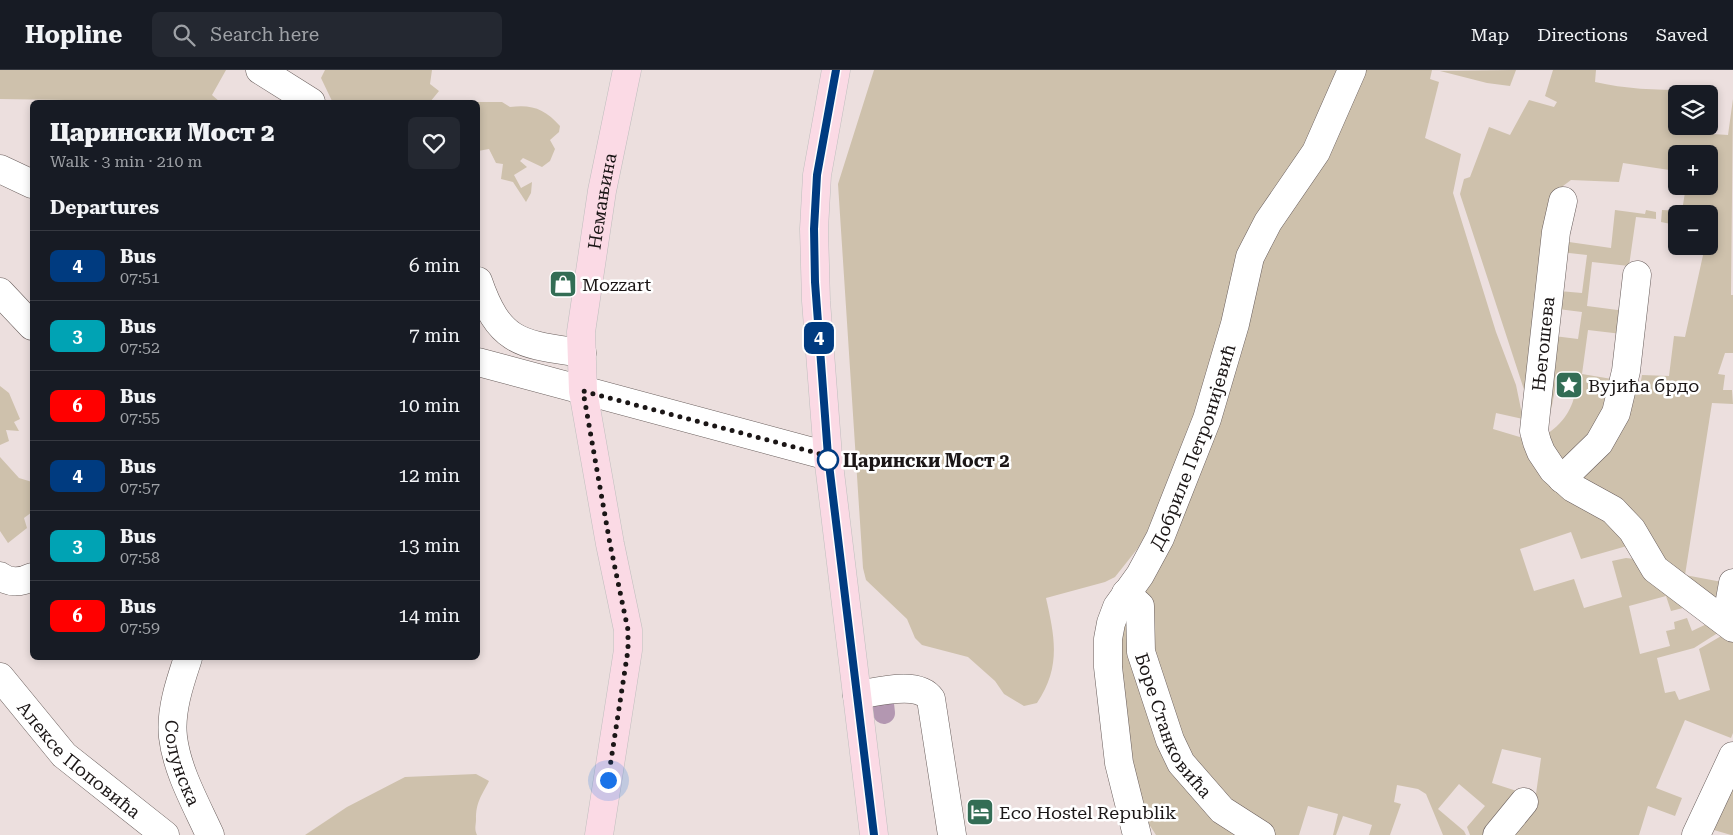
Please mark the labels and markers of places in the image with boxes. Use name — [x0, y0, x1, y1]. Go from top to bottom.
shop icon: Mozzart — [548, 269, 578, 299]
place label: Mozzart — [582, 274, 651, 295]
place icon: Вујића брдо — [1554, 370, 1584, 400]
place label: Вујића брдо — [1588, 375, 1699, 396]
marker: Царински Мост 2 — [817, 449, 839, 471]
place label: Царински Мост 2 — [843, 450, 1010, 471]
hotel icon: Eco Hostel Republik — [965, 797, 995, 827]
place label: Eco Hostel Republik — [999, 802, 1177, 823]

